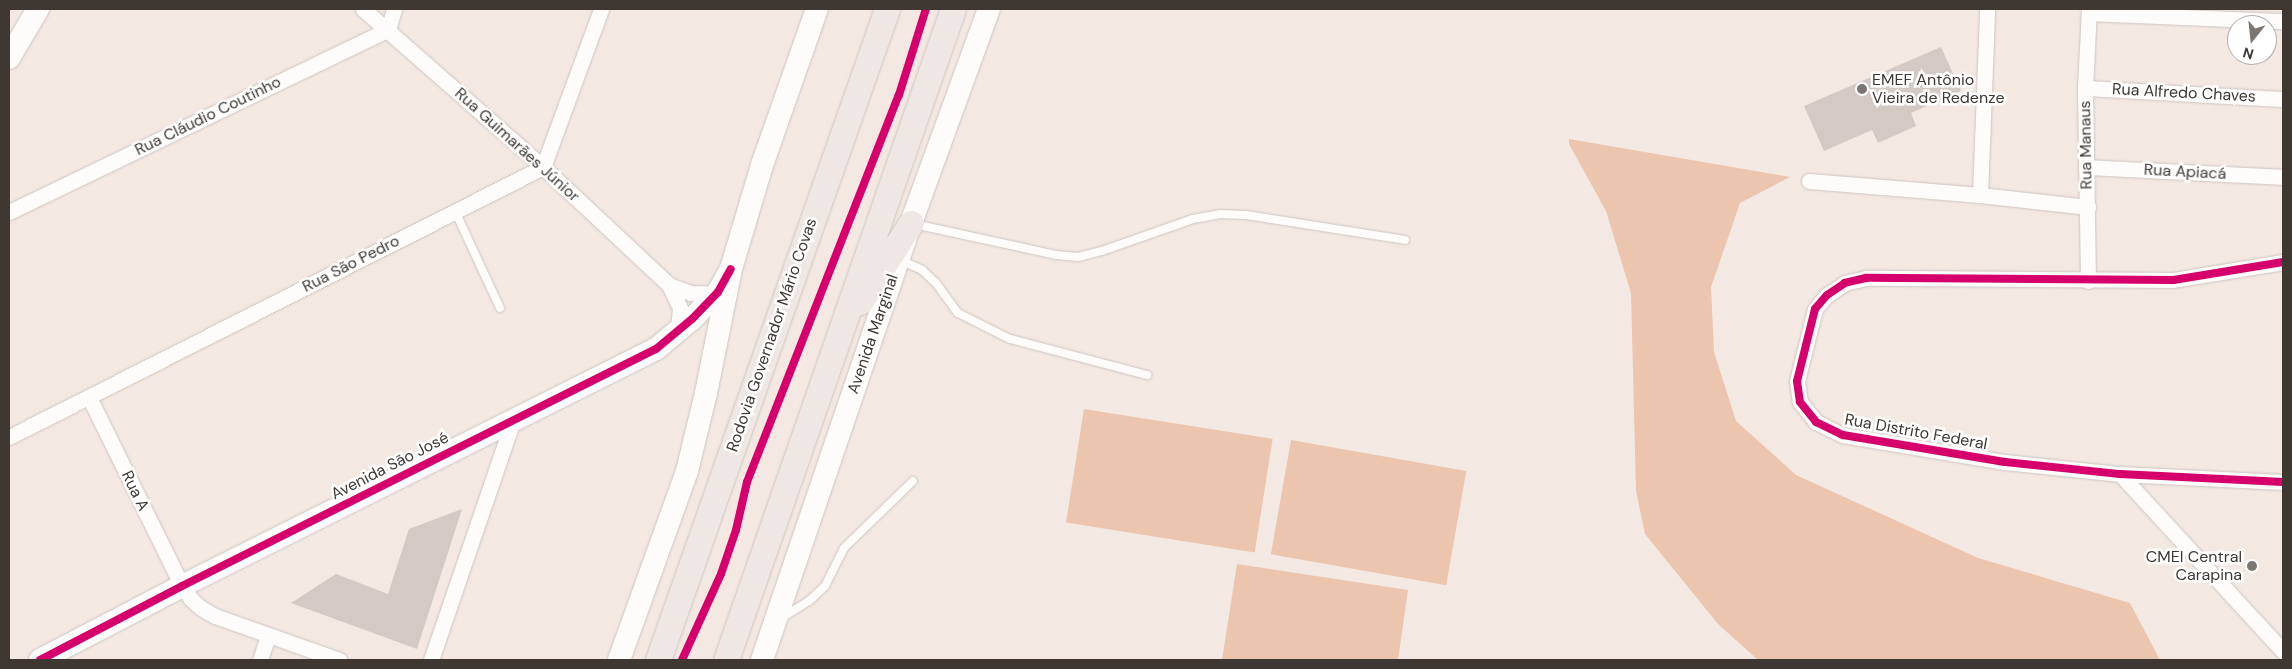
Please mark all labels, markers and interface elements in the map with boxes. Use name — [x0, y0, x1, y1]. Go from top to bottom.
north arrow — [2227, 15, 2277, 65]
text: N — [2241, 43, 2256, 64]
place label: EMEF Antônio Vieira de Redenze — [1872, 70, 2005, 108]
street label: Rua Cláudio Coutinho — [132, 72, 284, 160]
street label: Rua Alfredo Chaves — [2112, 80, 2256, 106]
marker: EMEF Antônio Vieira de Redenze — [1856, 83, 1868, 95]
street label: Rua Guimarães Júnior — [451, 84, 583, 206]
street label: Rua Manaus — [2076, 100, 2096, 190]
street label: Rua Apiacá — [2143, 160, 2227, 184]
street label: Rodovia Governador Mário Covas — [723, 216, 821, 454]
street label: Rua São Pedro — [299, 231, 403, 297]
street label: Avenida Marginal — [844, 272, 902, 396]
street label: Rua Distrito Federal — [1843, 410, 1989, 454]
street label: Avenida São José — [328, 428, 452, 504]
street label: Rua A — [117, 468, 153, 514]
place label: CMEI Central Carapina — [2146, 547, 2242, 585]
marker: CMEI Central Carapina — [2246, 560, 2258, 572]

